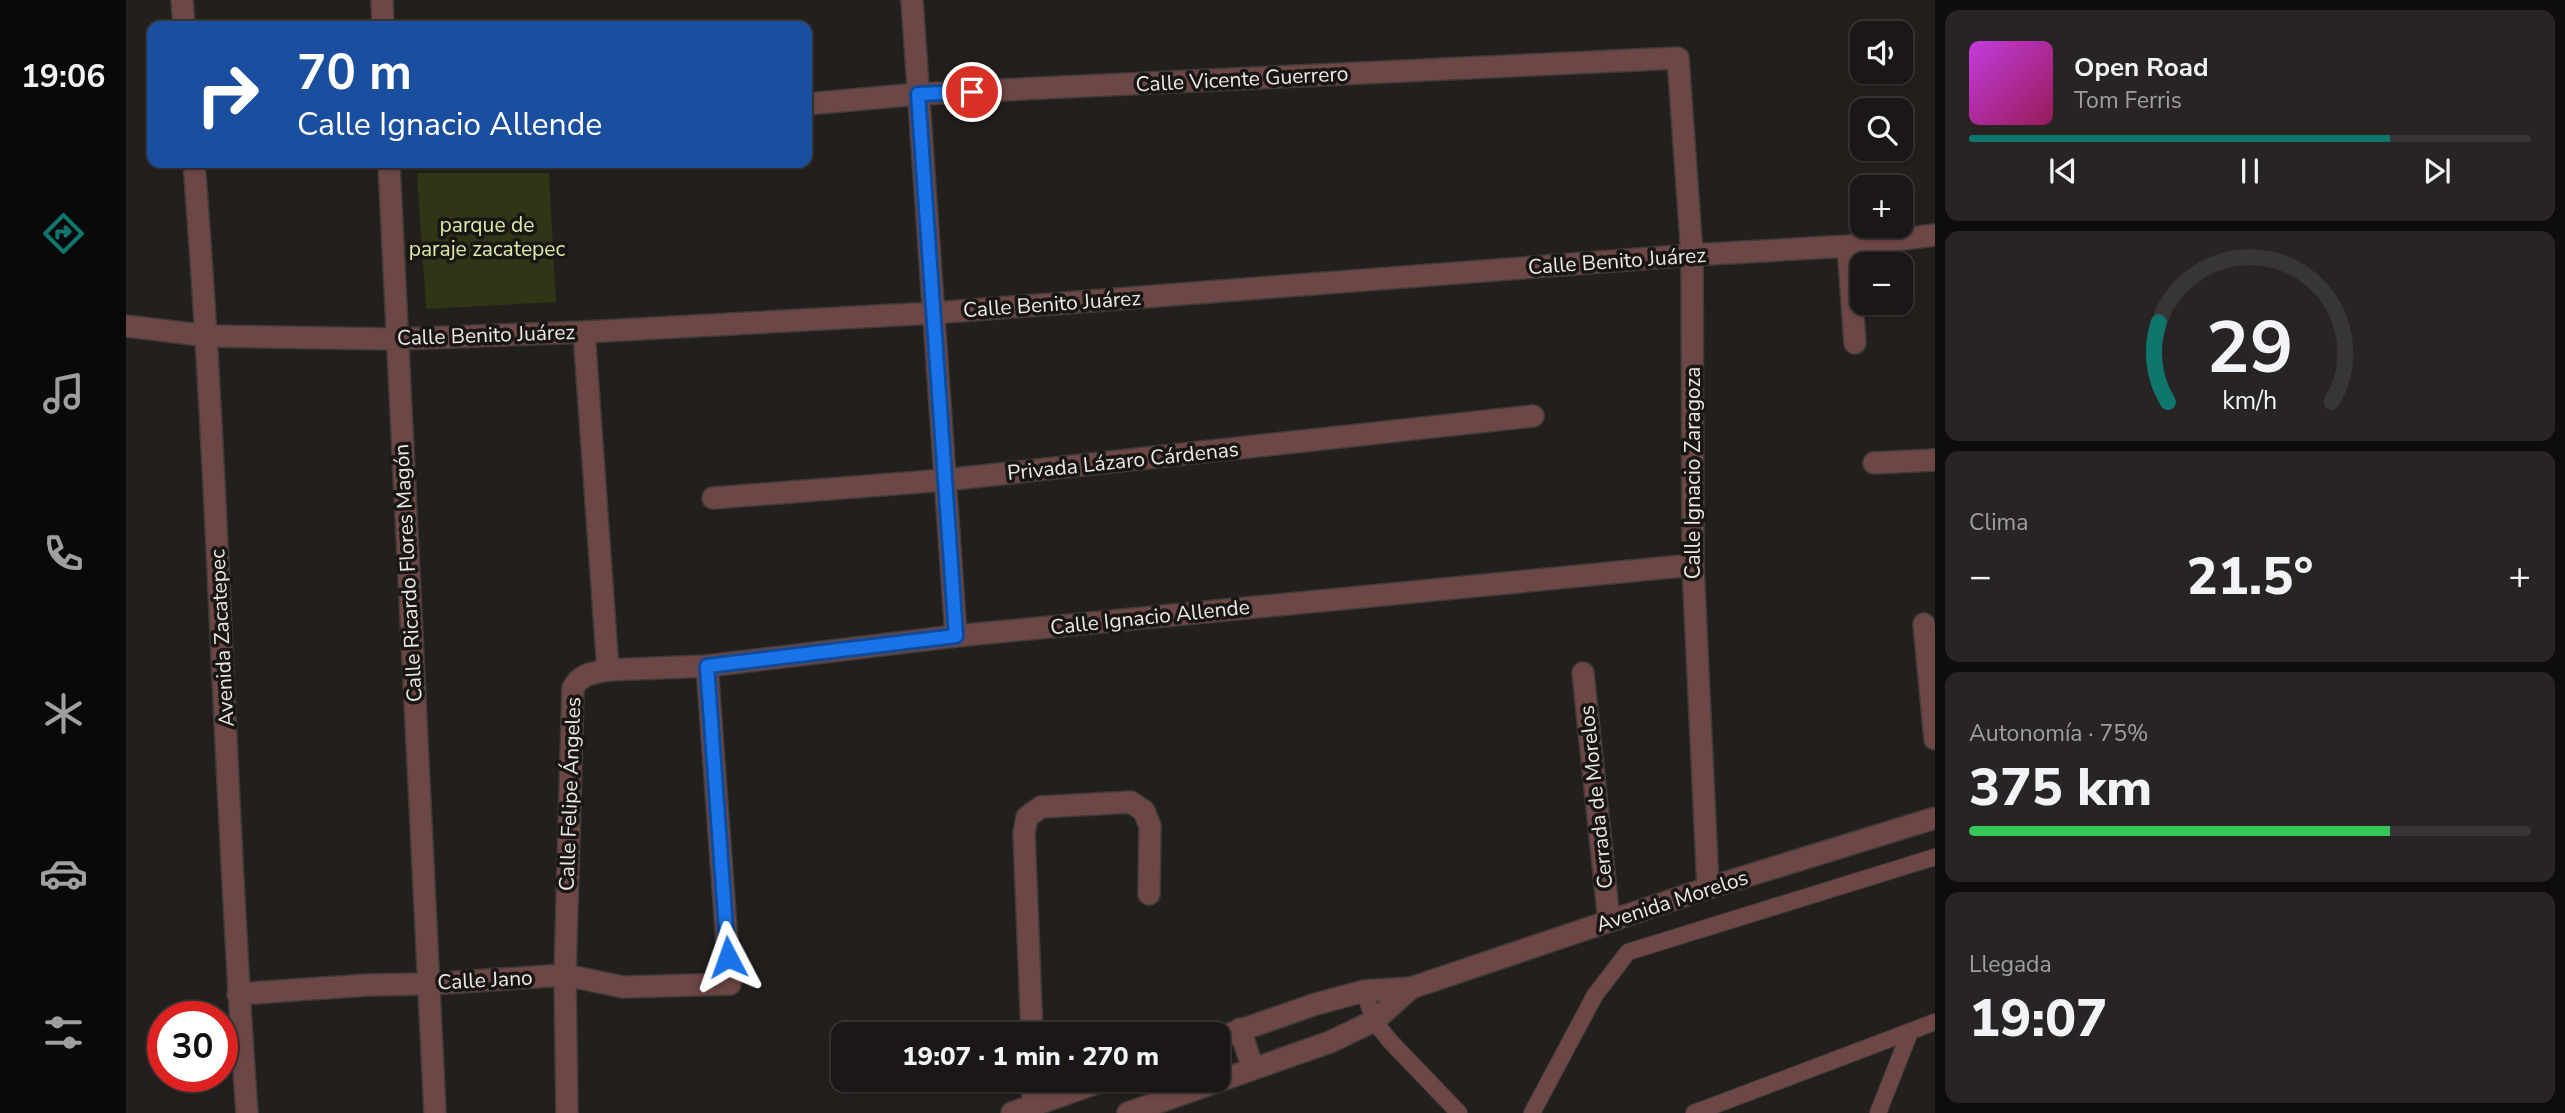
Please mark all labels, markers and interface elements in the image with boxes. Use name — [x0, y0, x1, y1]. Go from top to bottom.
map controls — [1850, 21, 1913, 315]
button: sound — [1850, 21, 1913, 84]
text: 70 m — [297, 39, 412, 106]
icon: right — [182, 49, 273, 140]
text: Open Road — [2074, 50, 2209, 85]
text: 19:06 — [21, 55, 105, 98]
street label: Calle Vicente Guerrero — [1135, 59, 1349, 99]
pin — [942, 62, 1002, 122]
icon: arrive — [953, 73, 991, 111]
text: Tom Ferris — [2074, 85, 2182, 116]
button: search — [1850, 98, 1913, 161]
text: Calle Ignacio Allende — [297, 103, 602, 146]
icon: previous — [2044, 152, 2082, 190]
icon: pause — [2231, 152, 2269, 190]
icon: next — [2418, 152, 2456, 190]
button: + — [1850, 175, 1913, 238]
icon: directions — [39, 209, 88, 258]
park label: parque de paraje zacatepec — [409, 211, 566, 263]
street label: Calle Benito Juárez — [1527, 241, 1707, 281]
button: − — [1850, 252, 1913, 315]
street label: Calle Benito Juárez — [962, 284, 1142, 324]
text: 29 — [2206, 298, 2294, 398]
street label: Calle Benito Juárez — [396, 318, 576, 352]
street label: Calle Ignacio Zaragoza — [1679, 367, 1707, 579]
icon: music — [39, 369, 88, 418]
text: km/h — [2222, 384, 2278, 418]
street label: Privada Lázaro Cárdenas — [1006, 435, 1240, 487]
street label: Calle Ricardo Flores Magón — [387, 443, 429, 703]
text: Clima — [1969, 507, 2029, 538]
icon: phone — [39, 529, 88, 578]
text: 21.5° — [2186, 541, 2314, 612]
street label: Avenida Zacatepec — [203, 548, 241, 728]
text: − — [1969, 551, 1992, 602]
text: + — [2508, 551, 2531, 602]
street label: Calle Ignacio Allende — [1049, 593, 1251, 641]
icon: climate — [39, 689, 88, 738]
street label: Calle Felipe Ángeles — [553, 697, 587, 891]
street label: Cerrada de Morelos — [1572, 704, 1620, 890]
text: Autonomía · 75% — [1969, 718, 2149, 749]
text: 375 km — [1969, 752, 2152, 823]
icon: car — [39, 849, 88, 898]
street label: Avenida Morelos — [1592, 863, 1752, 939]
position arrow — [691, 920, 765, 994]
text: Llegada — [1969, 949, 2052, 980]
street label: Calle Jano — [437, 964, 533, 996]
text: 19:07 — [1969, 983, 2107, 1054]
speed limit sign: 30 — [147, 1001, 238, 1092]
icon: filters — [39, 1008, 88, 1057]
text: 19:07 · 1 min · 270 m — [902, 1039, 1159, 1074]

